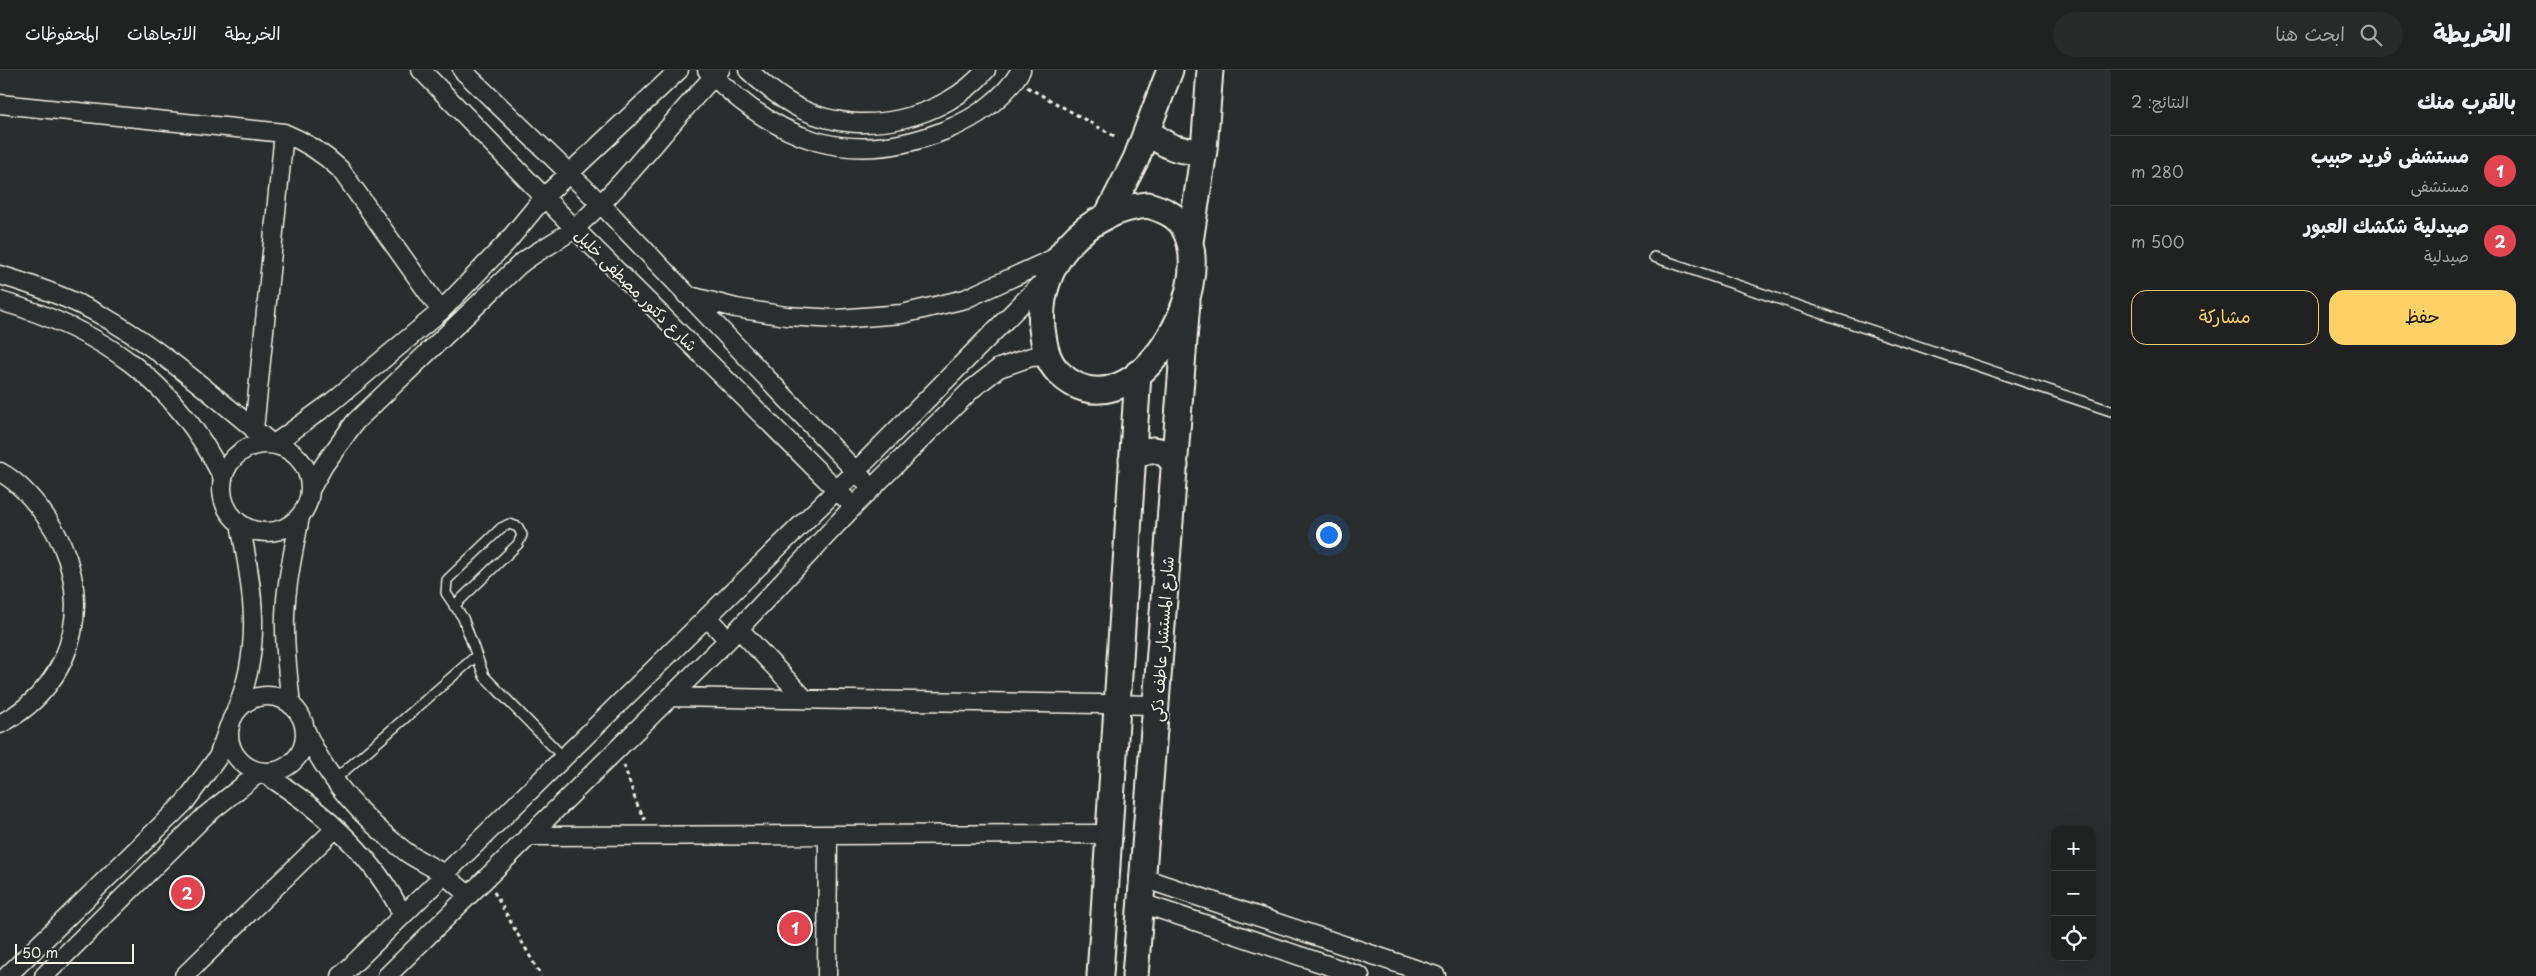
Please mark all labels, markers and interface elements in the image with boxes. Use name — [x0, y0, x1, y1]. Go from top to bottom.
search box — [2053, 12, 2403, 57]
text: الخريطة — [2433, 14, 2511, 50]
text: المحفوظات — [25, 19, 99, 46]
text: الاتجاهات — [127, 19, 197, 46]
text: الخريطة — [225, 19, 281, 46]
text: ابحث هنا — [2275, 19, 2345, 47]
icon: search — [2357, 21, 2385, 49]
text: بالقرب منك — [2417, 84, 2516, 116]
text: النتائج: 2 — [2131, 89, 2189, 113]
text: مستشفى فريد حبيب — [2311, 141, 2469, 169]
text: 280 m — [2131, 159, 2184, 183]
text: 1 — [2496, 159, 2504, 183]
text: مستشفى — [2410, 173, 2469, 197]
text: صيدلية شكشك العبور — [2304, 211, 2469, 239]
street label: شارع دكتور مصطفى خليل — [569, 222, 704, 357]
text: 500 m — [2131, 229, 2184, 253]
text: 2 — [2494, 229, 2506, 253]
text: صيدلية — [2424, 243, 2469, 267]
button: مشاركة — [2131, 290, 2319, 345]
button: حفظ — [2329, 290, 2516, 345]
your location — [1316, 522, 1342, 548]
street label: شارع المستشار عاطف ذكى — [1143, 555, 1180, 723]
map controls — [2051, 826, 2096, 961]
button: + — [2051, 826, 2096, 871]
button: − — [2051, 871, 2096, 916]
pin: 2 — [171, 874, 203, 912]
pin: 1 — [779, 909, 811, 947]
button: locate — [2051, 916, 2096, 961]
scale bar — [15, 941, 134, 964]
text: 50 m — [22, 942, 58, 963]

